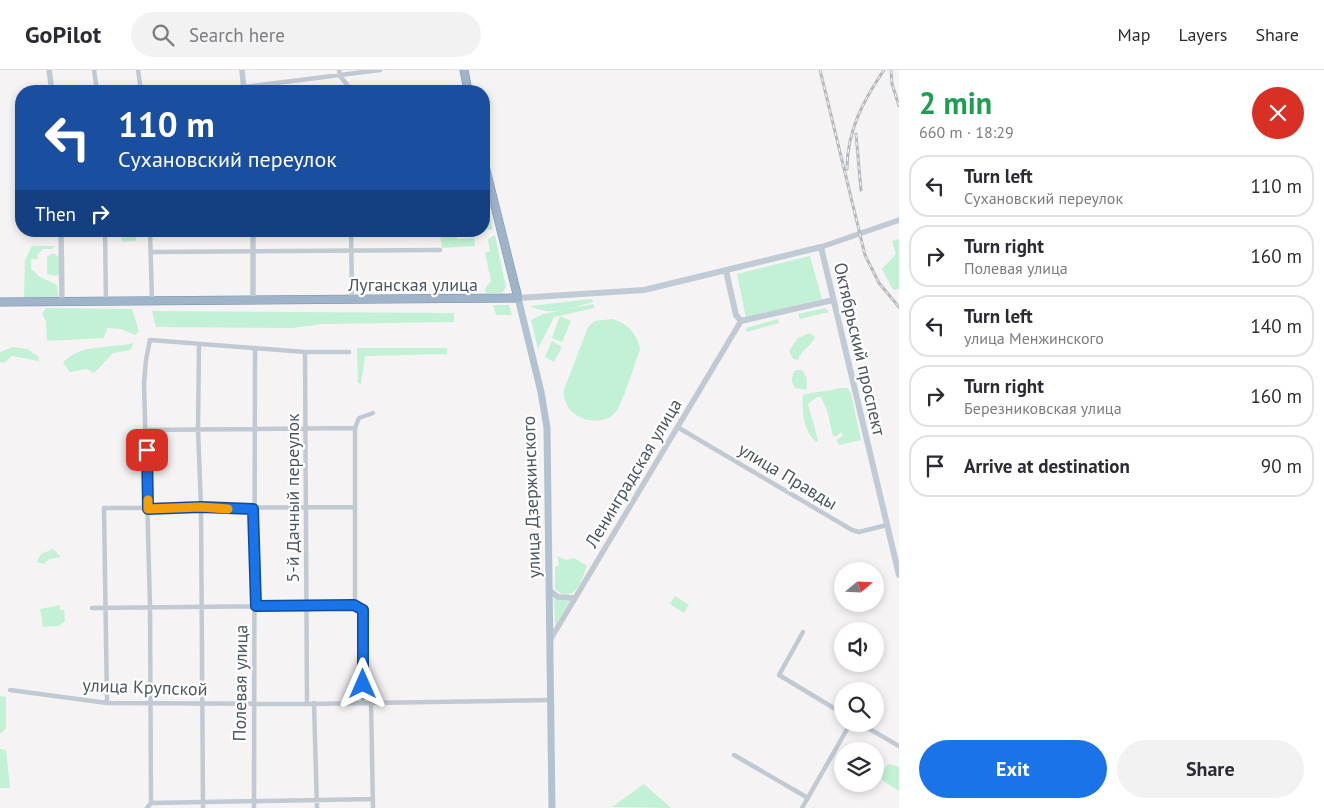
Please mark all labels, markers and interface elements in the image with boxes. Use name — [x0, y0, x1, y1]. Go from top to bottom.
search box — [131, 12, 481, 57]
text: GoPilot — [25, 19, 101, 50]
icon: search — [149, 21, 177, 49]
text: Search here — [189, 23, 285, 47]
text: Map — [1118, 23, 1150, 46]
text: Layers — [1178, 23, 1227, 46]
text: Share — [1255, 23, 1299, 46]
text: 2 min — [919, 83, 992, 122]
button: close — [1252, 87, 1304, 139]
text: 110 m — [118, 101, 215, 147]
icon: left — [35, 105, 100, 170]
text: 660 m · 18:29 — [919, 122, 1014, 142]
text: Сухановский переулок — [118, 145, 337, 173]
text: Turn left — [964, 164, 1033, 188]
icon: left — [921, 172, 949, 200]
text: 110 m — [1250, 174, 1302, 198]
text: Сухановский переулок — [964, 188, 1123, 208]
icon: right — [86, 200, 114, 228]
text: Then — [35, 202, 76, 226]
text: Turn right — [964, 234, 1044, 258]
icon: right — [921, 242, 949, 270]
text: 160 m — [1250, 244, 1302, 268]
text: Полевая улица — [964, 258, 1068, 278]
street label: Октябрьский проспект — [829, 260, 891, 439]
street label: Луганская улица — [347, 273, 478, 296]
text: Turn left — [964, 304, 1033, 328]
icon: left — [921, 312, 949, 340]
text: 140 m — [1250, 314, 1302, 338]
text: улица Менжинского — [964, 328, 1104, 348]
text: Turn right — [964, 374, 1044, 398]
icon: right — [921, 382, 949, 410]
text: 160 m — [1250, 384, 1302, 408]
street label: Ленинградская улица — [579, 394, 687, 552]
text: Березниковская улица — [964, 398, 1122, 418]
street label: 5-й Дачный переулок — [281, 413, 304, 583]
street label: улица Дзержинского — [517, 415, 545, 579]
pin — [126, 429, 168, 471]
icon: arrive — [133, 436, 161, 464]
street label: улица Правды — [734, 437, 842, 515]
icon: arrive — [921, 452, 949, 480]
text: Arrive at destination — [964, 454, 1130, 478]
text: 90 m — [1261, 454, 1302, 478]
north arrow — [834, 562, 884, 612]
map controls — [834, 562, 884, 792]
button: sound — [834, 622, 884, 672]
street label: Полевая улица — [227, 624, 253, 742]
position arrow — [336, 657, 388, 709]
street label: улица Крупской — [82, 673, 208, 701]
button: search — [834, 682, 884, 732]
button: Exit — [919, 740, 1107, 798]
button: Share — [1117, 740, 1304, 798]
button: layers — [834, 742, 884, 792]

